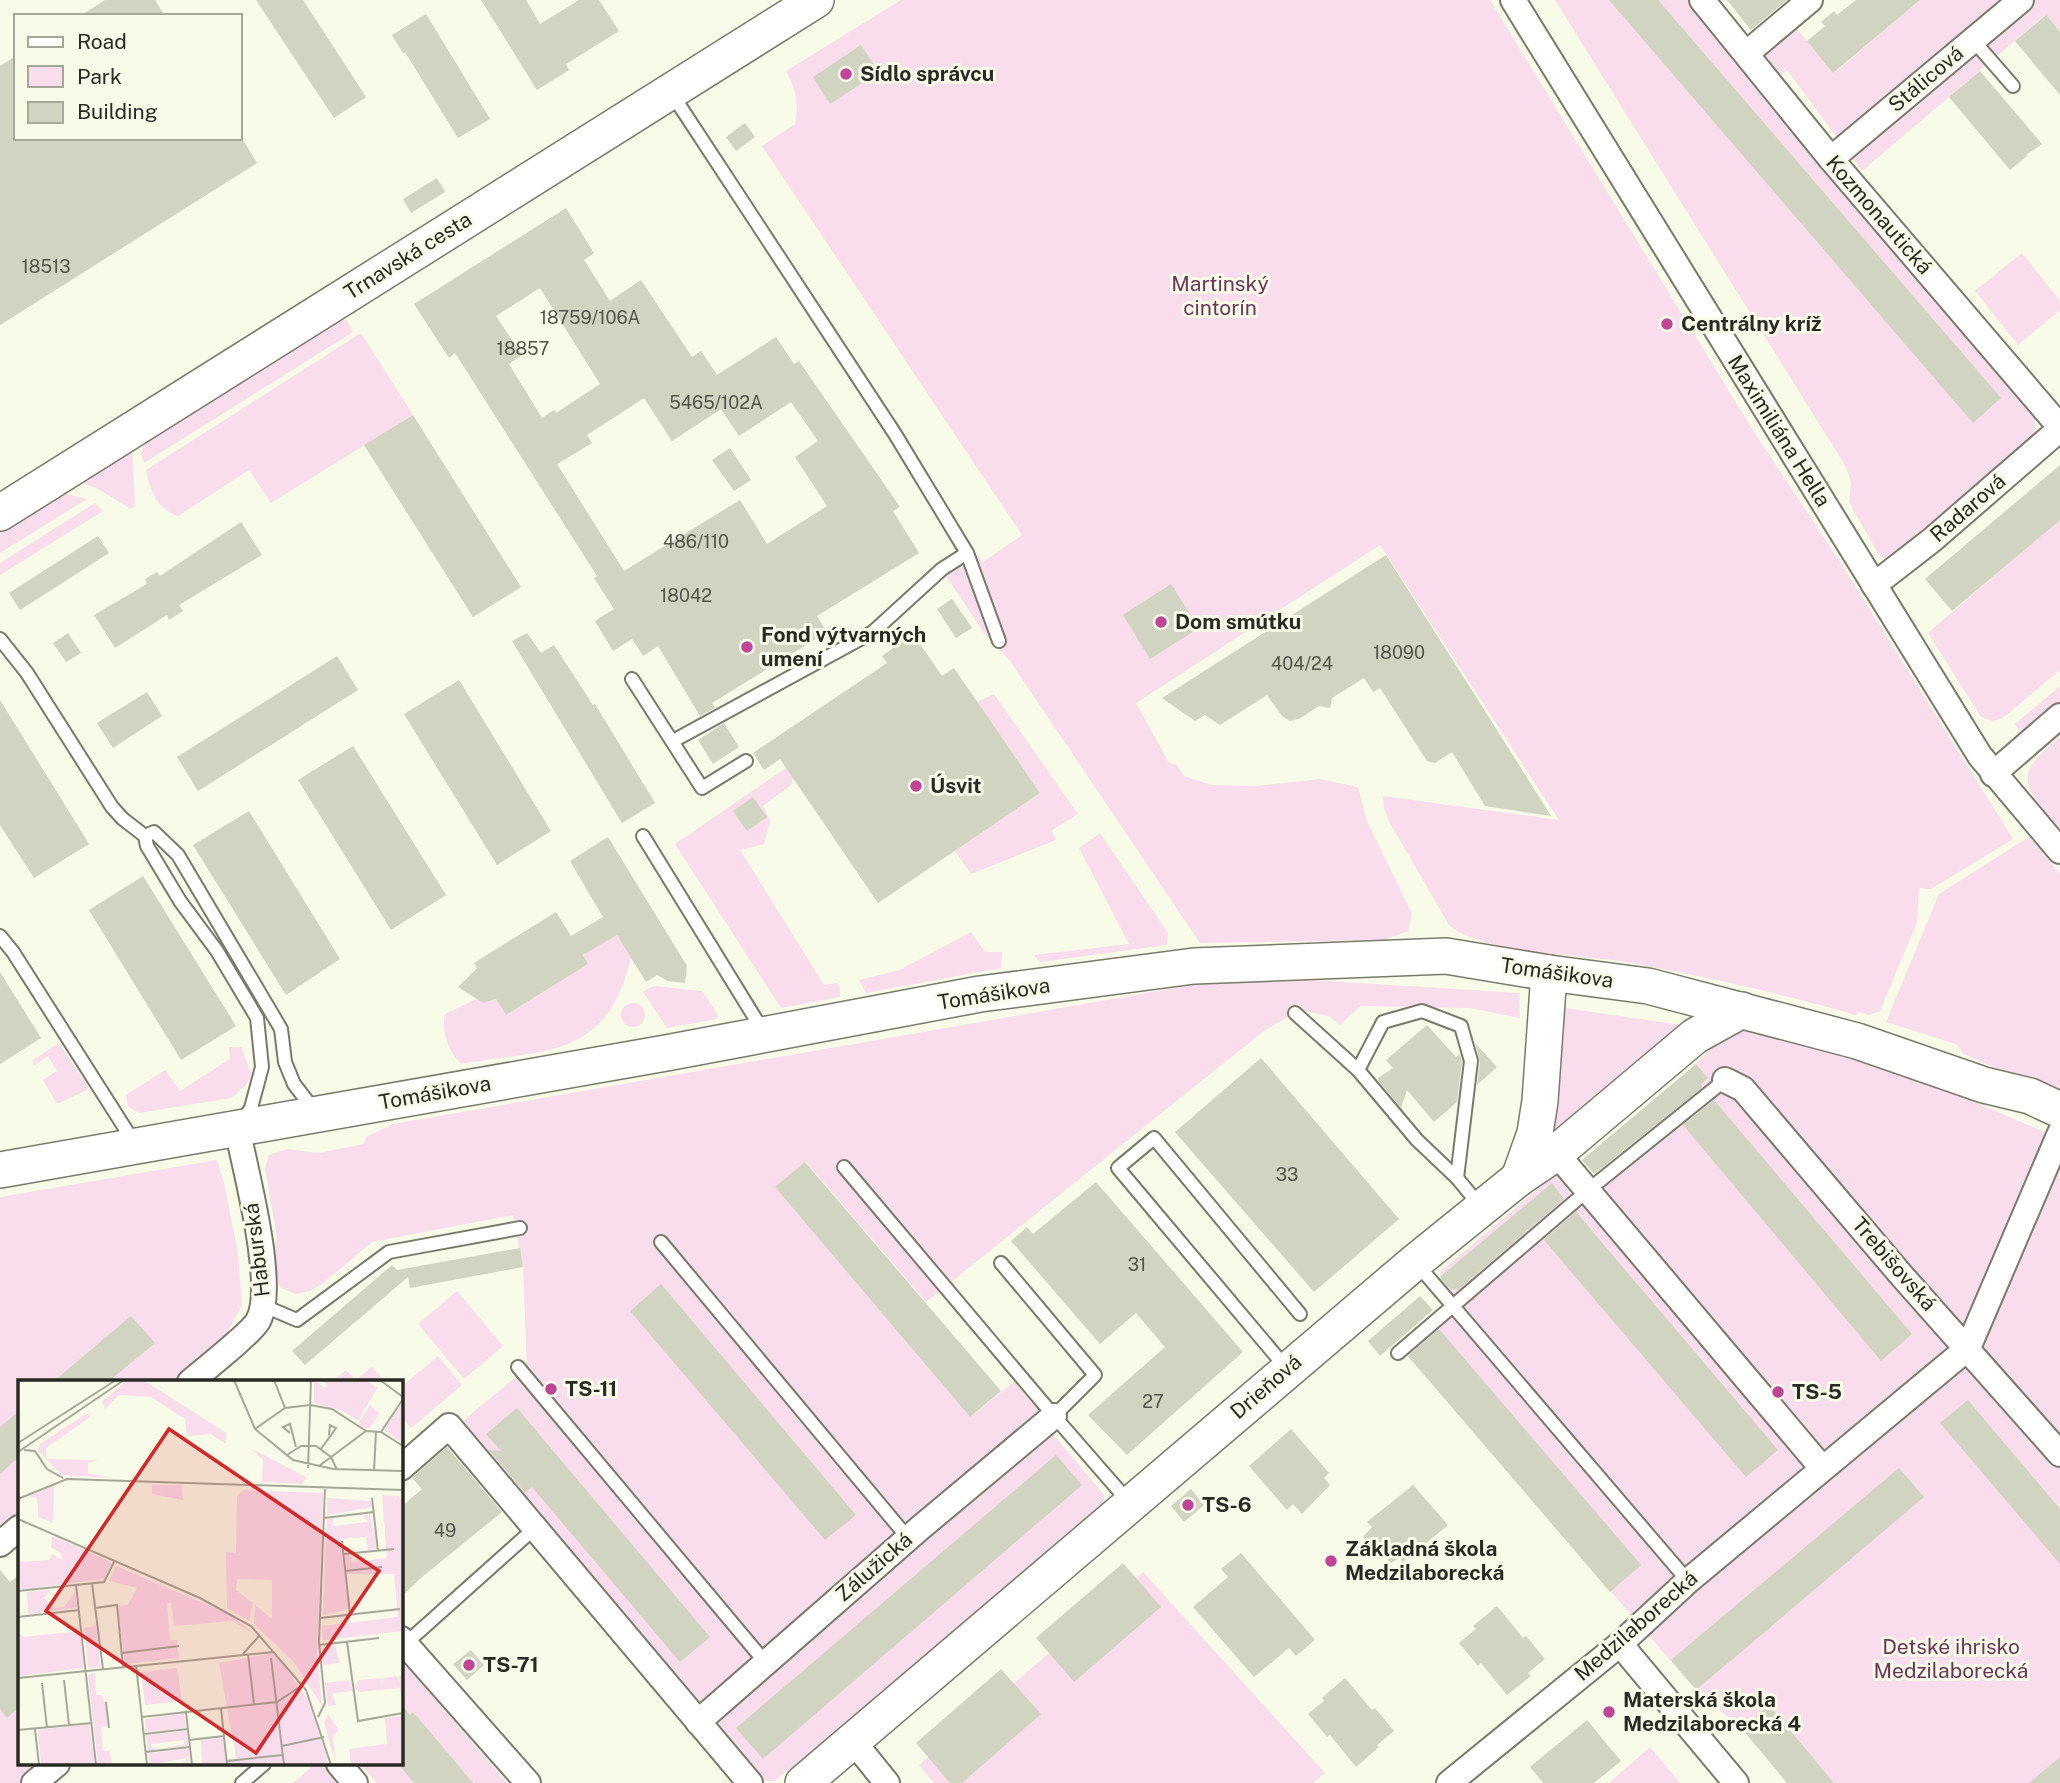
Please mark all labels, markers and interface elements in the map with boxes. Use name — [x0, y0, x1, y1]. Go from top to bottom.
legend — [14, 14, 242, 140]
text: Road — [77, 29, 127, 54]
street label: Stálicová — [1883, 40, 1968, 117]
place label: Sídlo správcu — [860, 61, 994, 86]
text: Park — [77, 64, 122, 89]
marker: Sídlo správcu — [838, 66, 854, 82]
text: Building — [77, 99, 158, 124]
street label: Kozmonautická — [1821, 150, 1938, 279]
street label: Trnavská cesta — [339, 206, 476, 305]
house number: 18513 — [21, 256, 71, 277]
park label: Martinský cintorín — [1171, 271, 1269, 320]
house number: 18759/106A — [540, 307, 641, 328]
place label: Centrálny kríž — [1681, 311, 1821, 336]
marker: Centrálny kríž — [1659, 316, 1675, 332]
house number: 18857 — [497, 338, 549, 359]
street label: Maximiliána Hella — [1723, 350, 1836, 511]
house number: 5465/102A — [669, 392, 763, 413]
street label: Radarová — [1925, 468, 2010, 547]
house number: 486/110 — [663, 531, 729, 552]
house number: 18042 — [660, 585, 712, 606]
place label: Dom smútku — [1175, 609, 1301, 634]
marker: Dom smútku — [1153, 614, 1169, 630]
place label: Fond výtvarných umení — [761, 622, 926, 671]
marker: Fond výtvarných umení — [739, 639, 755, 655]
house number: 18090 — [1373, 642, 1425, 663]
house number: 404/24 — [1271, 653, 1333, 674]
place label: Úsvit — [930, 773, 981, 798]
marker: Úsvit — [908, 778, 924, 794]
street label: Tomášikova — [1499, 952, 1615, 993]
street label: Tomášikova — [936, 972, 1052, 1015]
street label: Tomášikova — [377, 1070, 493, 1115]
house number: 33 — [1276, 1164, 1298, 1185]
street label: Haburská — [238, 1202, 275, 1298]
street label: Trebišovská — [1847, 1212, 1942, 1316]
house number: 31 — [1128, 1254, 1146, 1275]
street label: Drieňová — [1225, 1349, 1306, 1424]
place label: TS-11 — [565, 1376, 617, 1401]
place label: TS-5 — [1792, 1379, 1842, 1404]
inset map — [18, 1380, 402, 1766]
marker: TS-11 — [543, 1381, 559, 1397]
marker: TS-5 — [1770, 1384, 1786, 1400]
house number: 27 — [1142, 1391, 1164, 1412]
place label: TS-6 — [1202, 1492, 1252, 1517]
marker: TS-6 — [1180, 1497, 1196, 1513]
house number: 49 — [434, 1520, 456, 1541]
street label: Zálužická — [830, 1527, 917, 1607]
place label: Základná škola Medzilaborecká — [1345, 1536, 1504, 1585]
marker: Základná škola Medzilaborecká — [1323, 1553, 1339, 1569]
street label: Medzilaborecká — [1569, 1565, 1702, 1686]
park label: Detské ihrisko Medzilaborecká — [1874, 1634, 2028, 1683]
place label: TS-71 — [483, 1652, 539, 1677]
marker: TS-71 — [461, 1657, 477, 1673]
place label: Materská škola Medzilaborecká 4 — [1623, 1687, 1801, 1736]
marker: Materská škola Medzilaborecká 4 — [1601, 1704, 1617, 1720]

